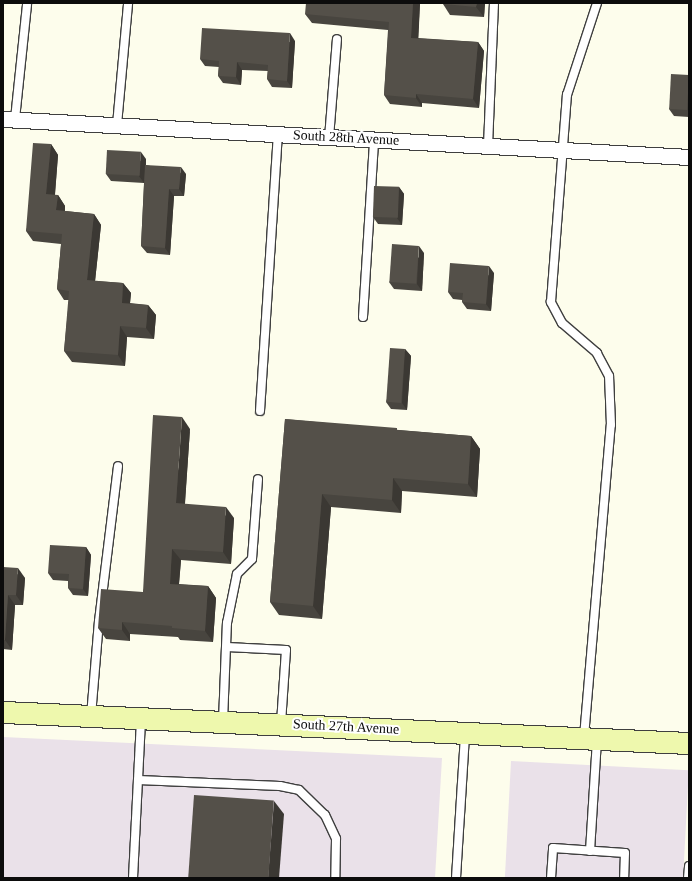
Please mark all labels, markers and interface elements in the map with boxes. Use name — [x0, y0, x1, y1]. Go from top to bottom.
street label: South 28th Avenue — [292, 127, 400, 149]
street label: South 27th Avenue — [292, 716, 400, 738]

